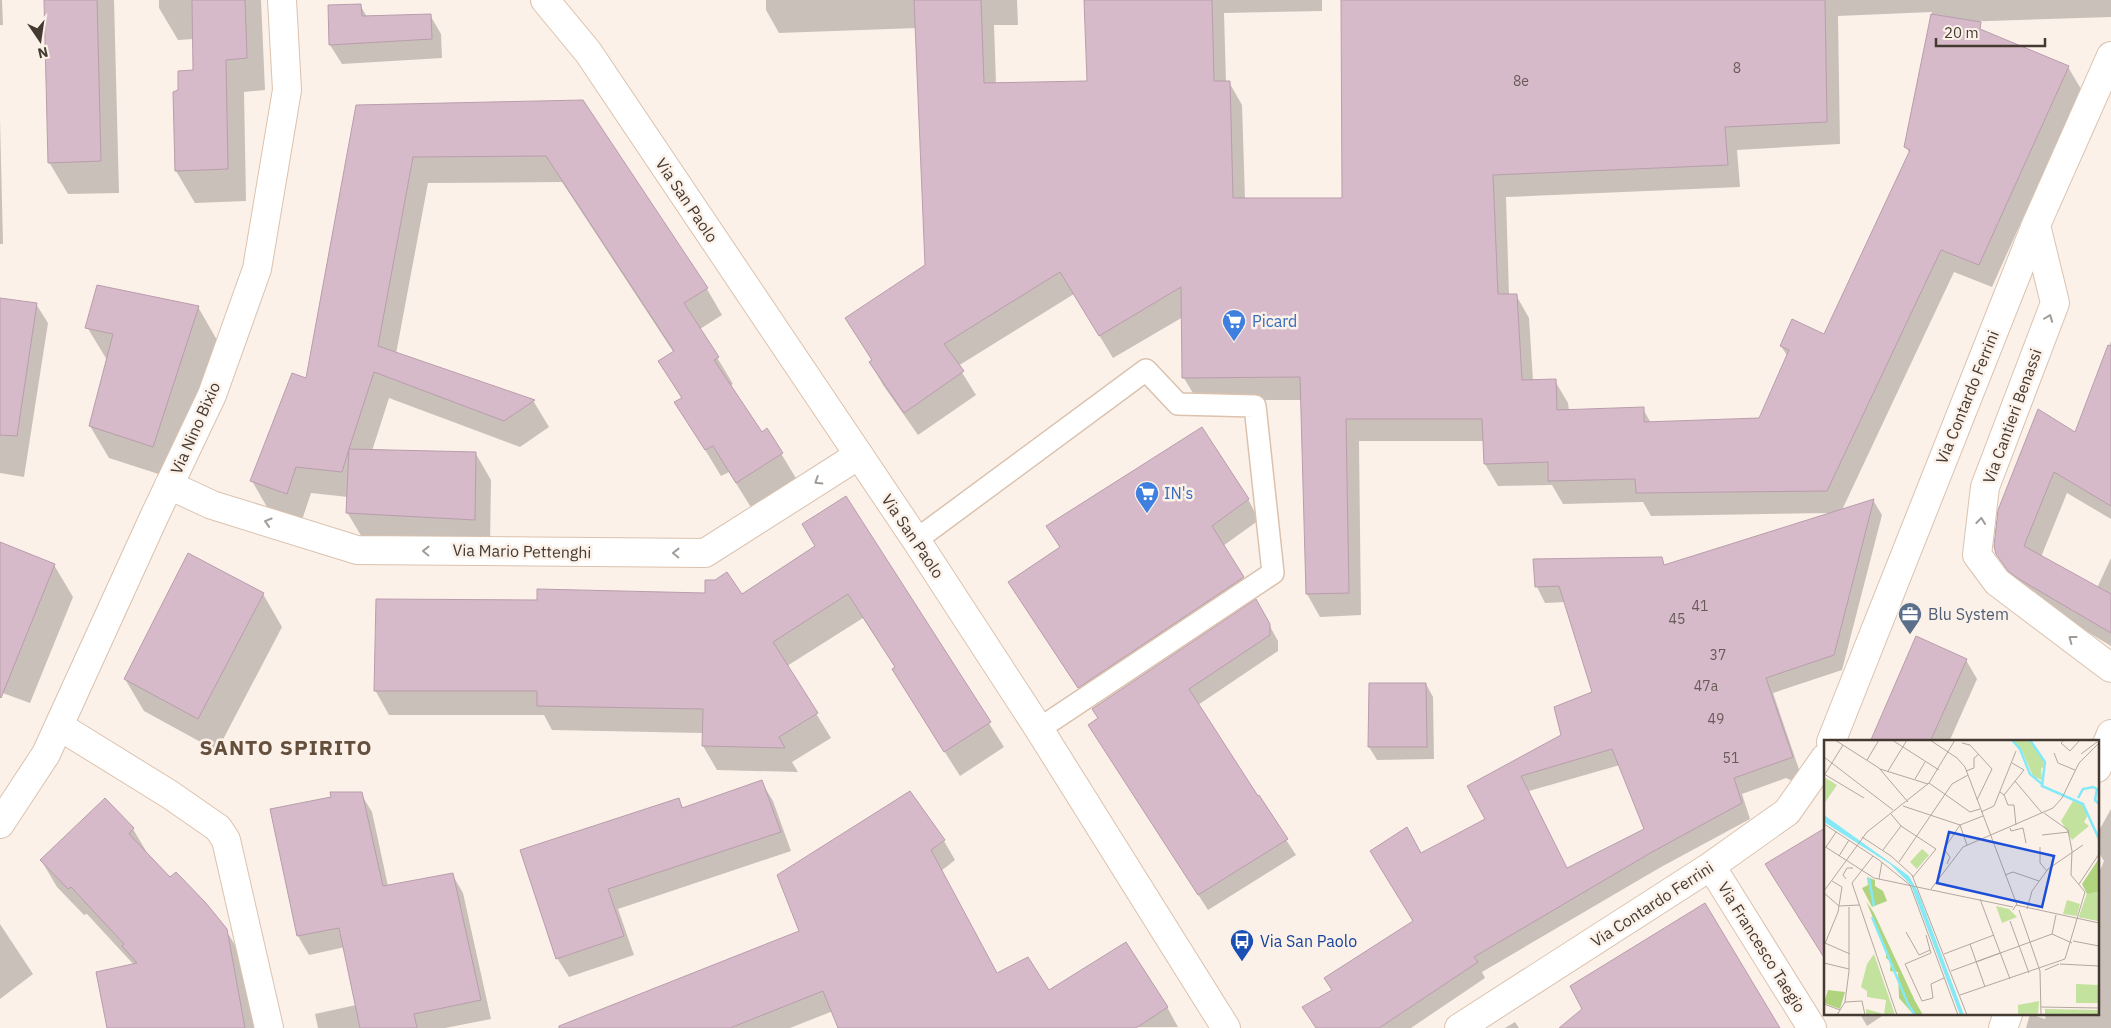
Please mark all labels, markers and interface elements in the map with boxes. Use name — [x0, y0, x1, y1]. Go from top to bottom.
north arrow — [15, 15, 65, 65]
scale bar — [1936, 15, 2045, 47]
text: 20 m — [1944, 23, 1979, 42]
text: N — [36, 43, 50, 63]
house number: 8 — [1733, 59, 1741, 77]
house number: 8e — [1513, 72, 1529, 90]
street label: Via San Paolo — [652, 154, 722, 246]
supermarket icon: Picard — [1221, 308, 1247, 342]
place label: Picard — [1252, 311, 1297, 331]
one-way arrow — [2043, 314, 2053, 323]
street label: Via Contardo Ferrini — [1931, 327, 2003, 467]
street label: Via Cantieri Benassi — [1978, 346, 2046, 486]
street label: Via Nino Bixio — [166, 379, 224, 477]
one-way arrow — [814, 475, 823, 485]
supermarket icon: IN's — [1134, 480, 1160, 514]
place label: IN's — [1164, 483, 1193, 503]
street label: Via San Paolo — [878, 490, 948, 582]
one-way arrow — [1975, 516, 1986, 524]
one-way arrow — [264, 518, 272, 528]
street label: Via Mario Pettenghi — [452, 540, 592, 562]
one-way arrow — [422, 545, 430, 556]
one-way arrow — [672, 548, 680, 558]
house number: 41 — [1692, 597, 1708, 615]
office icon: Blu System — [1897, 601, 1923, 635]
place label: Blu System — [1928, 604, 2009, 624]
house number: 45 — [1669, 610, 1685, 628]
one-way arrow — [2068, 636, 2078, 645]
house number: 37 — [1710, 646, 1726, 664]
house number: 47a — [1694, 677, 1719, 695]
house number: 49 — [1708, 710, 1724, 728]
district label: SANTO SPIRITO — [199, 733, 373, 761]
inset map — [1824, 740, 2098, 1016]
house number: 51 — [1723, 749, 1739, 767]
street label: Via Contardo Ferrini — [1587, 857, 1717, 951]
street label: Via Francesco Taegio — [1714, 878, 1810, 1016]
bus stop icon: Via San Paolo — [1229, 928, 1255, 962]
place label: Via San Paolo — [1260, 931, 1357, 951]

